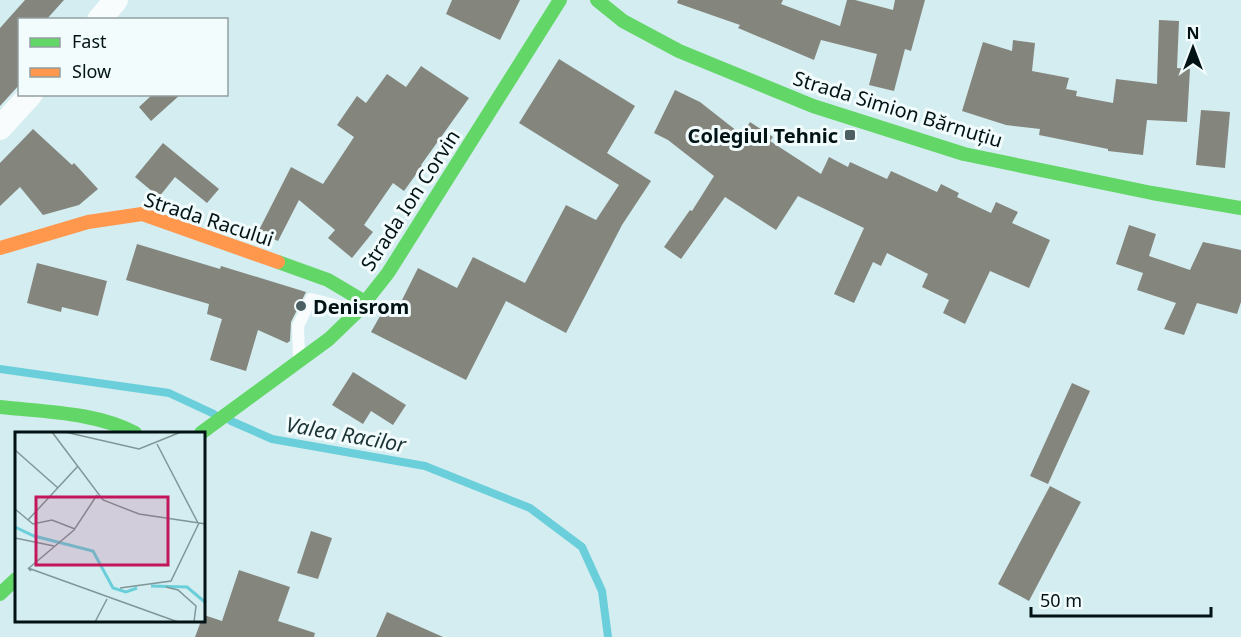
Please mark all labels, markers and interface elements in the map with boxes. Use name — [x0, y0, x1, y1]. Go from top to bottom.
legend — [18, 18, 228, 96]
north arrow — [1163, 18, 1223, 78]
text: N — [1186, 22, 1200, 44]
text: Fast — [72, 29, 107, 53]
text: Slow — [72, 59, 111, 83]
street label: Strada Simion Bărnuțiu — [790, 64, 1006, 154]
place label: Colegiul Tehnic — [688, 122, 838, 149]
street label: Strada Ion Corvin — [354, 124, 466, 276]
marker: Colegiul Tehnic — [843, 128, 857, 142]
street label: Strada Racului — [141, 185, 277, 253]
place label: Denisrom — [313, 293, 409, 320]
marker: Denisrom — [294, 299, 308, 313]
water label: Valea Racilor — [284, 410, 410, 459]
inset map — [15, 432, 206, 622]
scale bar — [1031, 580, 1211, 618]
text: 50 m — [1040, 588, 1082, 612]

